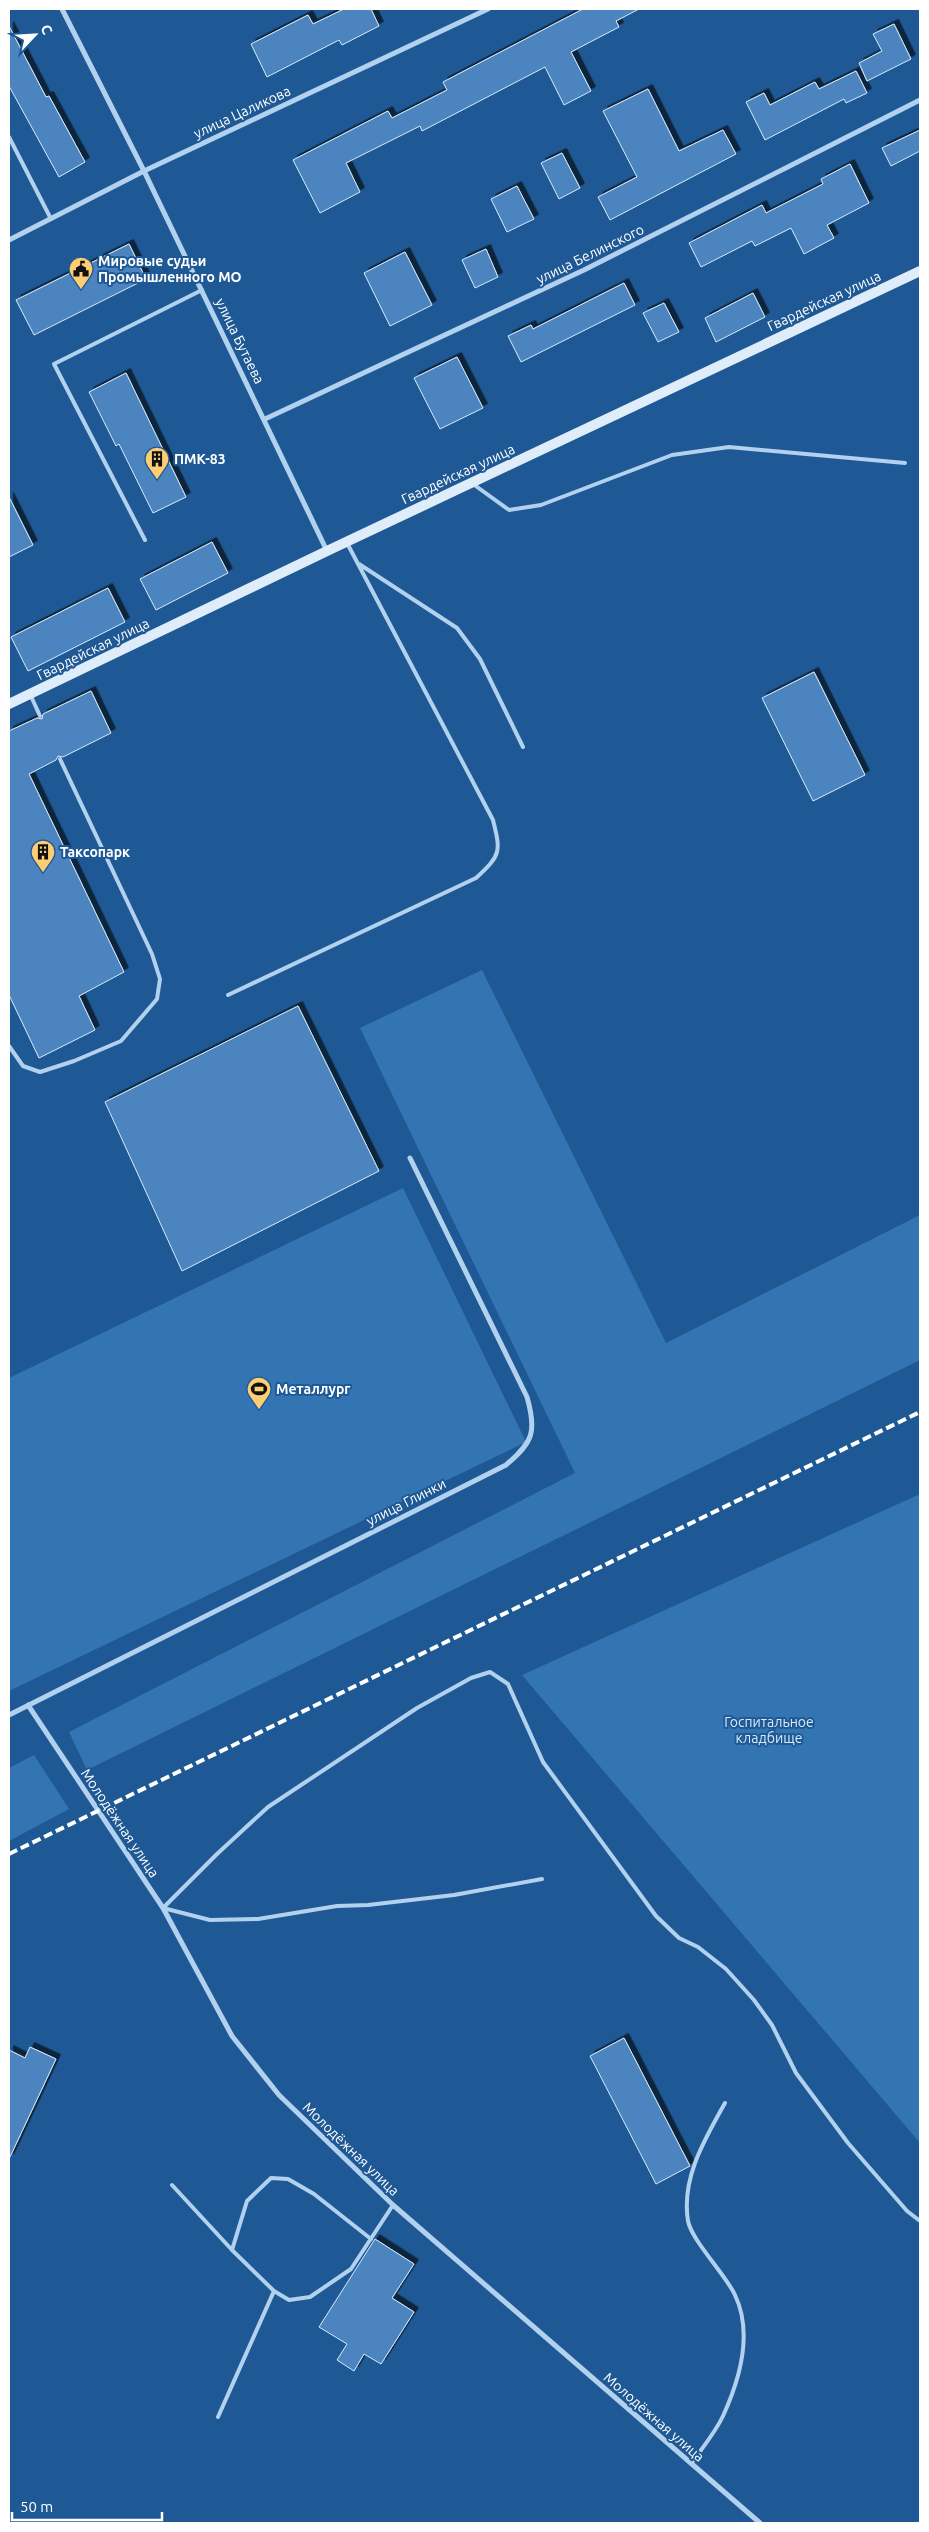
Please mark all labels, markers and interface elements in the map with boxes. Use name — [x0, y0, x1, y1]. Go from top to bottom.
north arrow — [10, 10, 60, 60]
text: С — [38, 22, 56, 37]
street label: улица Цаликова — [191, 83, 293, 141]
street label: улица Белинского — [533, 221, 647, 287]
place label: Мировые судьи Промышленного МО — [98, 253, 242, 285]
public building icon: Мировые судьи Промышленного МО — [68, 256, 94, 290]
street label: Гвардейская улица — [765, 268, 883, 334]
street label: улица Бутаева — [212, 296, 268, 386]
street label: Гвардейская улица — [399, 441, 517, 507]
building icon: ПМК-83 — [144, 446, 170, 480]
place label: ПМК-83 — [174, 451, 226, 467]
street label: Гвардейская улица — [34, 615, 152, 683]
building icon: Таксопарк — [30, 839, 56, 873]
place label: Таксопарк — [60, 844, 130, 860]
sports icon: Металлург — [246, 1376, 272, 1410]
place label: Металлург — [276, 1381, 351, 1397]
street label: улица Глинки — [363, 1475, 449, 1529]
park label: Госпитальное кладбище — [724, 1714, 814, 1746]
street label: Молодёжная улица — [78, 1766, 162, 1880]
street label: Молодёжная улица — [300, 2099, 402, 2199]
street label: Молодёжная улица — [601, 2369, 707, 2465]
scale bar — [12, 2490, 162, 2522]
text: 50 m — [20, 2498, 53, 2515]

